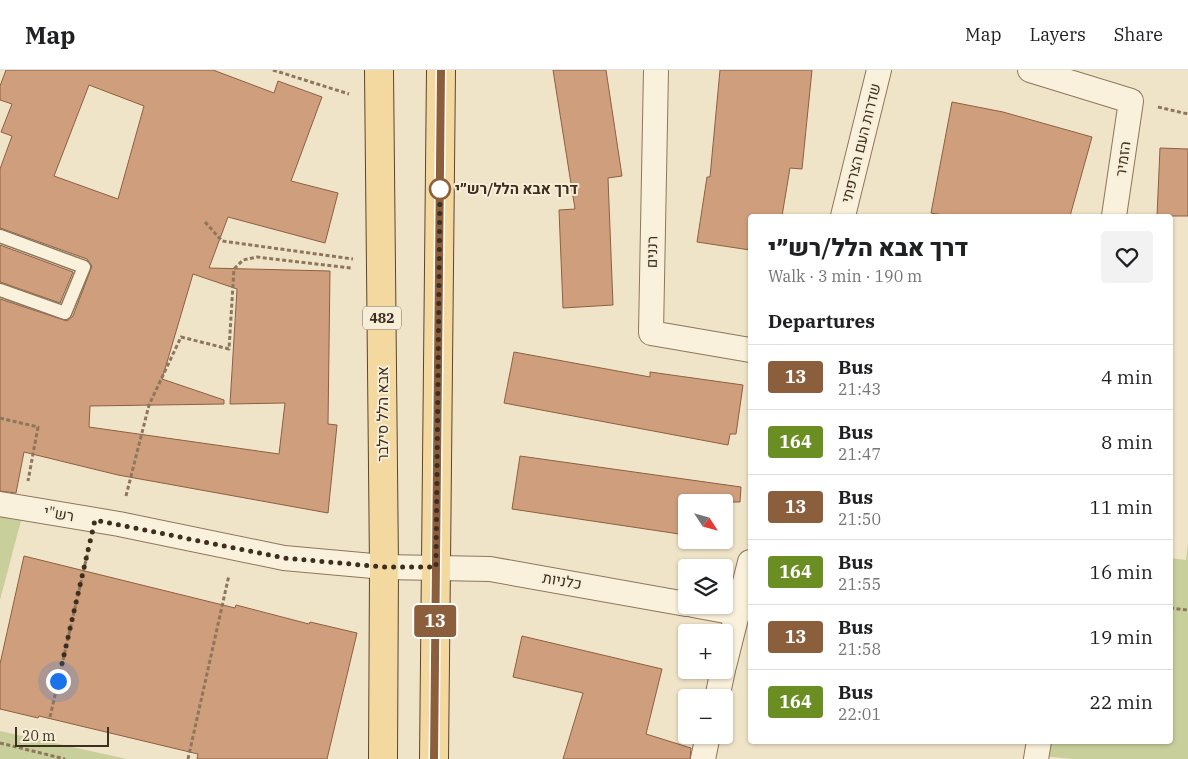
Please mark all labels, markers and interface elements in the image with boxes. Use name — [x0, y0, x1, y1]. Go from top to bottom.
text: Map — [25, 19, 75, 51]
text: Map — [965, 23, 1002, 46]
text: Layers — [1030, 23, 1086, 46]
text: Share — [1114, 23, 1163, 46]
street label: שדרות העם הצרפתי — [836, 81, 885, 205]
street label: הזמיר — [1111, 140, 1134, 178]
marker: דרך אבא הלל/רש״י — [429, 178, 451, 200]
place label: דרך אבא הלל/רש״י — [455, 179, 578, 198]
text: דרך אבא הלל/רש״י — [768, 231, 968, 263]
button: heart — [1101, 231, 1153, 283]
street label: רננים — [642, 236, 661, 268]
text: Walk · 3 min · 190 m — [768, 266, 922, 286]
road number: 482 — [363, 307, 401, 330]
text: Departures — [768, 309, 875, 333]
text: Bus — [838, 355, 873, 379]
text: 13 — [785, 365, 806, 388]
text: 4 min — [1101, 365, 1153, 389]
street label: אבא הלל סילבר — [373, 366, 392, 462]
text: 21:43 — [838, 379, 881, 399]
text: Bus — [838, 420, 873, 444]
text: 164 — [779, 430, 812, 453]
text: 8 min — [1101, 430, 1153, 454]
text: 21:47 — [838, 444, 881, 464]
text: Bus — [838, 485, 873, 509]
north arrow — [678, 494, 732, 549]
map controls — [678, 494, 733, 744]
text: 13 — [785, 495, 806, 518]
text: 11 min — [1090, 495, 1153, 519]
street label: רש"י — [43, 502, 76, 525]
text: 21:50 — [838, 509, 881, 529]
text: Bus — [838, 550, 873, 574]
button: layers — [678, 559, 733, 614]
text: 164 — [779, 560, 812, 583]
text: 16 min — [1090, 560, 1153, 584]
street label: כלניות — [541, 568, 583, 593]
text: 21:55 — [838, 574, 881, 594]
line badge: 13 — [412, 605, 458, 637]
text: 13 — [424, 609, 446, 632]
text: Bus — [838, 615, 873, 639]
button: + — [678, 624, 733, 679]
text: 13 — [785, 625, 806, 648]
text: 19 min — [1090, 625, 1153, 649]
text: 21:58 — [838, 639, 881, 659]
your location — [46, 669, 71, 694]
text: Bus — [838, 680, 873, 704]
button: − — [678, 689, 733, 744]
text: 164 — [779, 690, 812, 713]
text: 22 min — [1090, 690, 1153, 714]
text: 22:01 — [838, 704, 881, 724]
scale bar — [15, 724, 109, 747]
text: 20 m — [22, 727, 55, 745]

